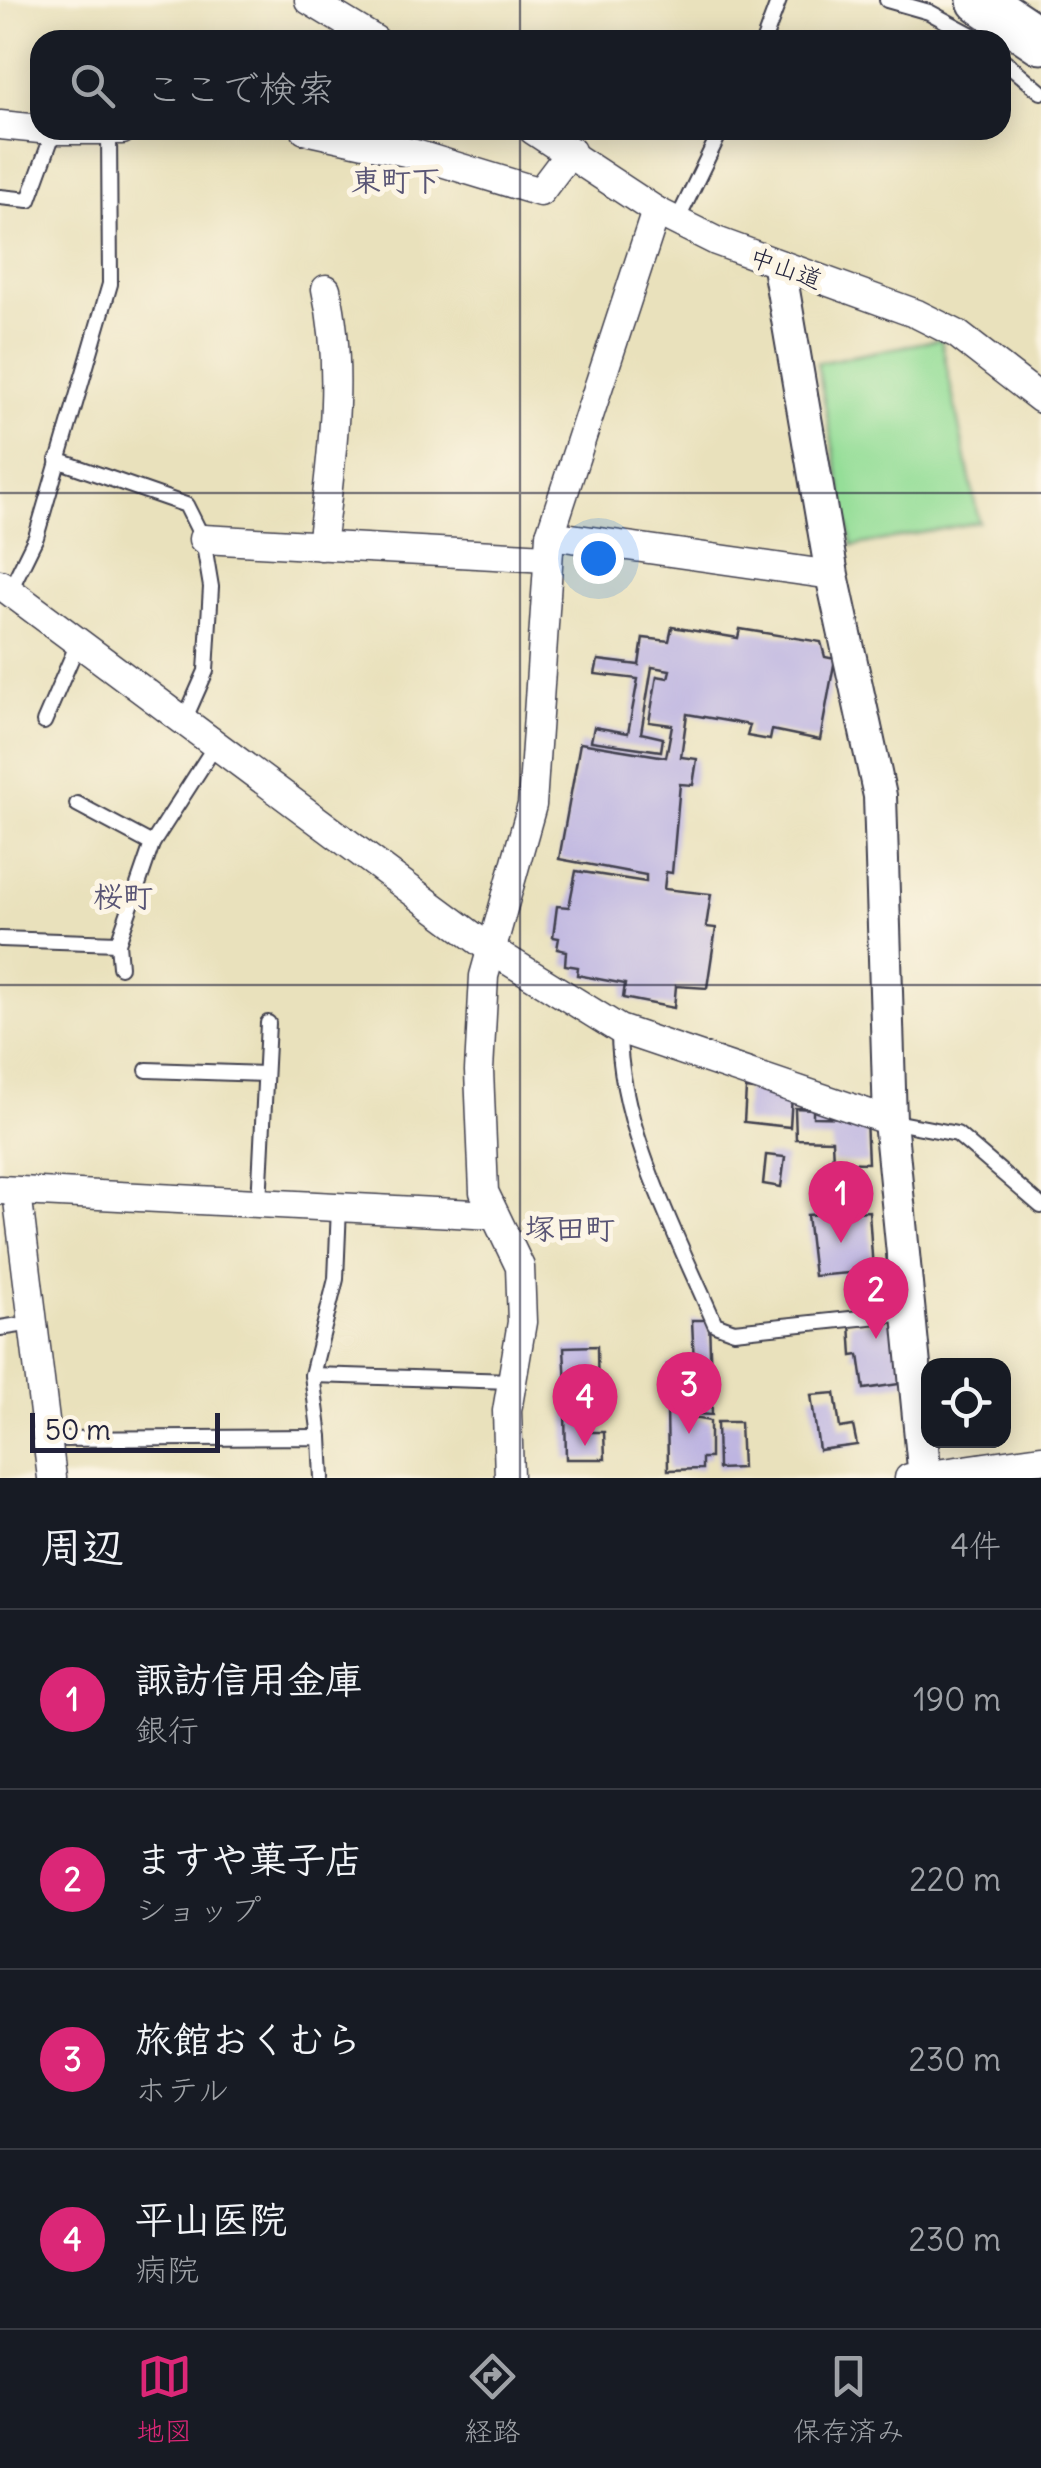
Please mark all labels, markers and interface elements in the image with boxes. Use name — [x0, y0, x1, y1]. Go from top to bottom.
search box — [30, 30, 1011, 140]
icon: search — [65, 58, 120, 113]
text: ここで検索 — [145, 65, 335, 112]
district label: 東町下 — [351, 161, 441, 199]
street label: 中山道 — [745, 240, 827, 296]
your location — [573, 533, 624, 584]
district label: 桜町 — [93, 877, 153, 915]
pin: 1 — [808, 1160, 874, 1243]
district label: 塚田町 — [525, 1209, 615, 1247]
pin: 2 — [844, 1256, 908, 1339]
pin: 3 — [656, 1352, 722, 1434]
map controls — [921, 1358, 1011, 1448]
button: locate — [921, 1358, 1011, 1448]
pin: 4 — [552, 1364, 618, 1446]
scale bar — [30, 1408, 220, 1452]
text: 50 m — [45, 1412, 111, 1448]
text: 周辺 — [40, 1521, 124, 1573]
text: 4件 — [951, 1525, 1001, 1566]
text: 諏訪信用金庫 — [135, 1656, 363, 1703]
text: 1 — [66, 1679, 79, 1720]
text: 190 m — [913, 1679, 1001, 1720]
text: 銀行 — [135, 1709, 199, 1750]
text: ますや菓子店 — [135, 1836, 363, 1883]
text: 2 — [64, 1859, 81, 1900]
text: 220 m — [909, 1859, 1001, 1900]
text: ショップ — [135, 1889, 262, 1930]
text: 旅館おくむら — [135, 2016, 363, 2063]
text: 3 — [63, 2039, 82, 2080]
text: 230 m — [909, 2039, 1001, 2080]
text: ホテル — [135, 2069, 230, 2110]
text: 平山医院 — [135, 2196, 287, 2243]
text: 4 — [63, 2219, 82, 2260]
text: 230 m — [909, 2219, 1001, 2260]
text: 病院 — [135, 2249, 199, 2290]
tab: 地図 — [136, 2349, 192, 2449]
tab: 経路 — [464, 2349, 521, 2449]
tab: 保存済み — [793, 2349, 905, 2449]

